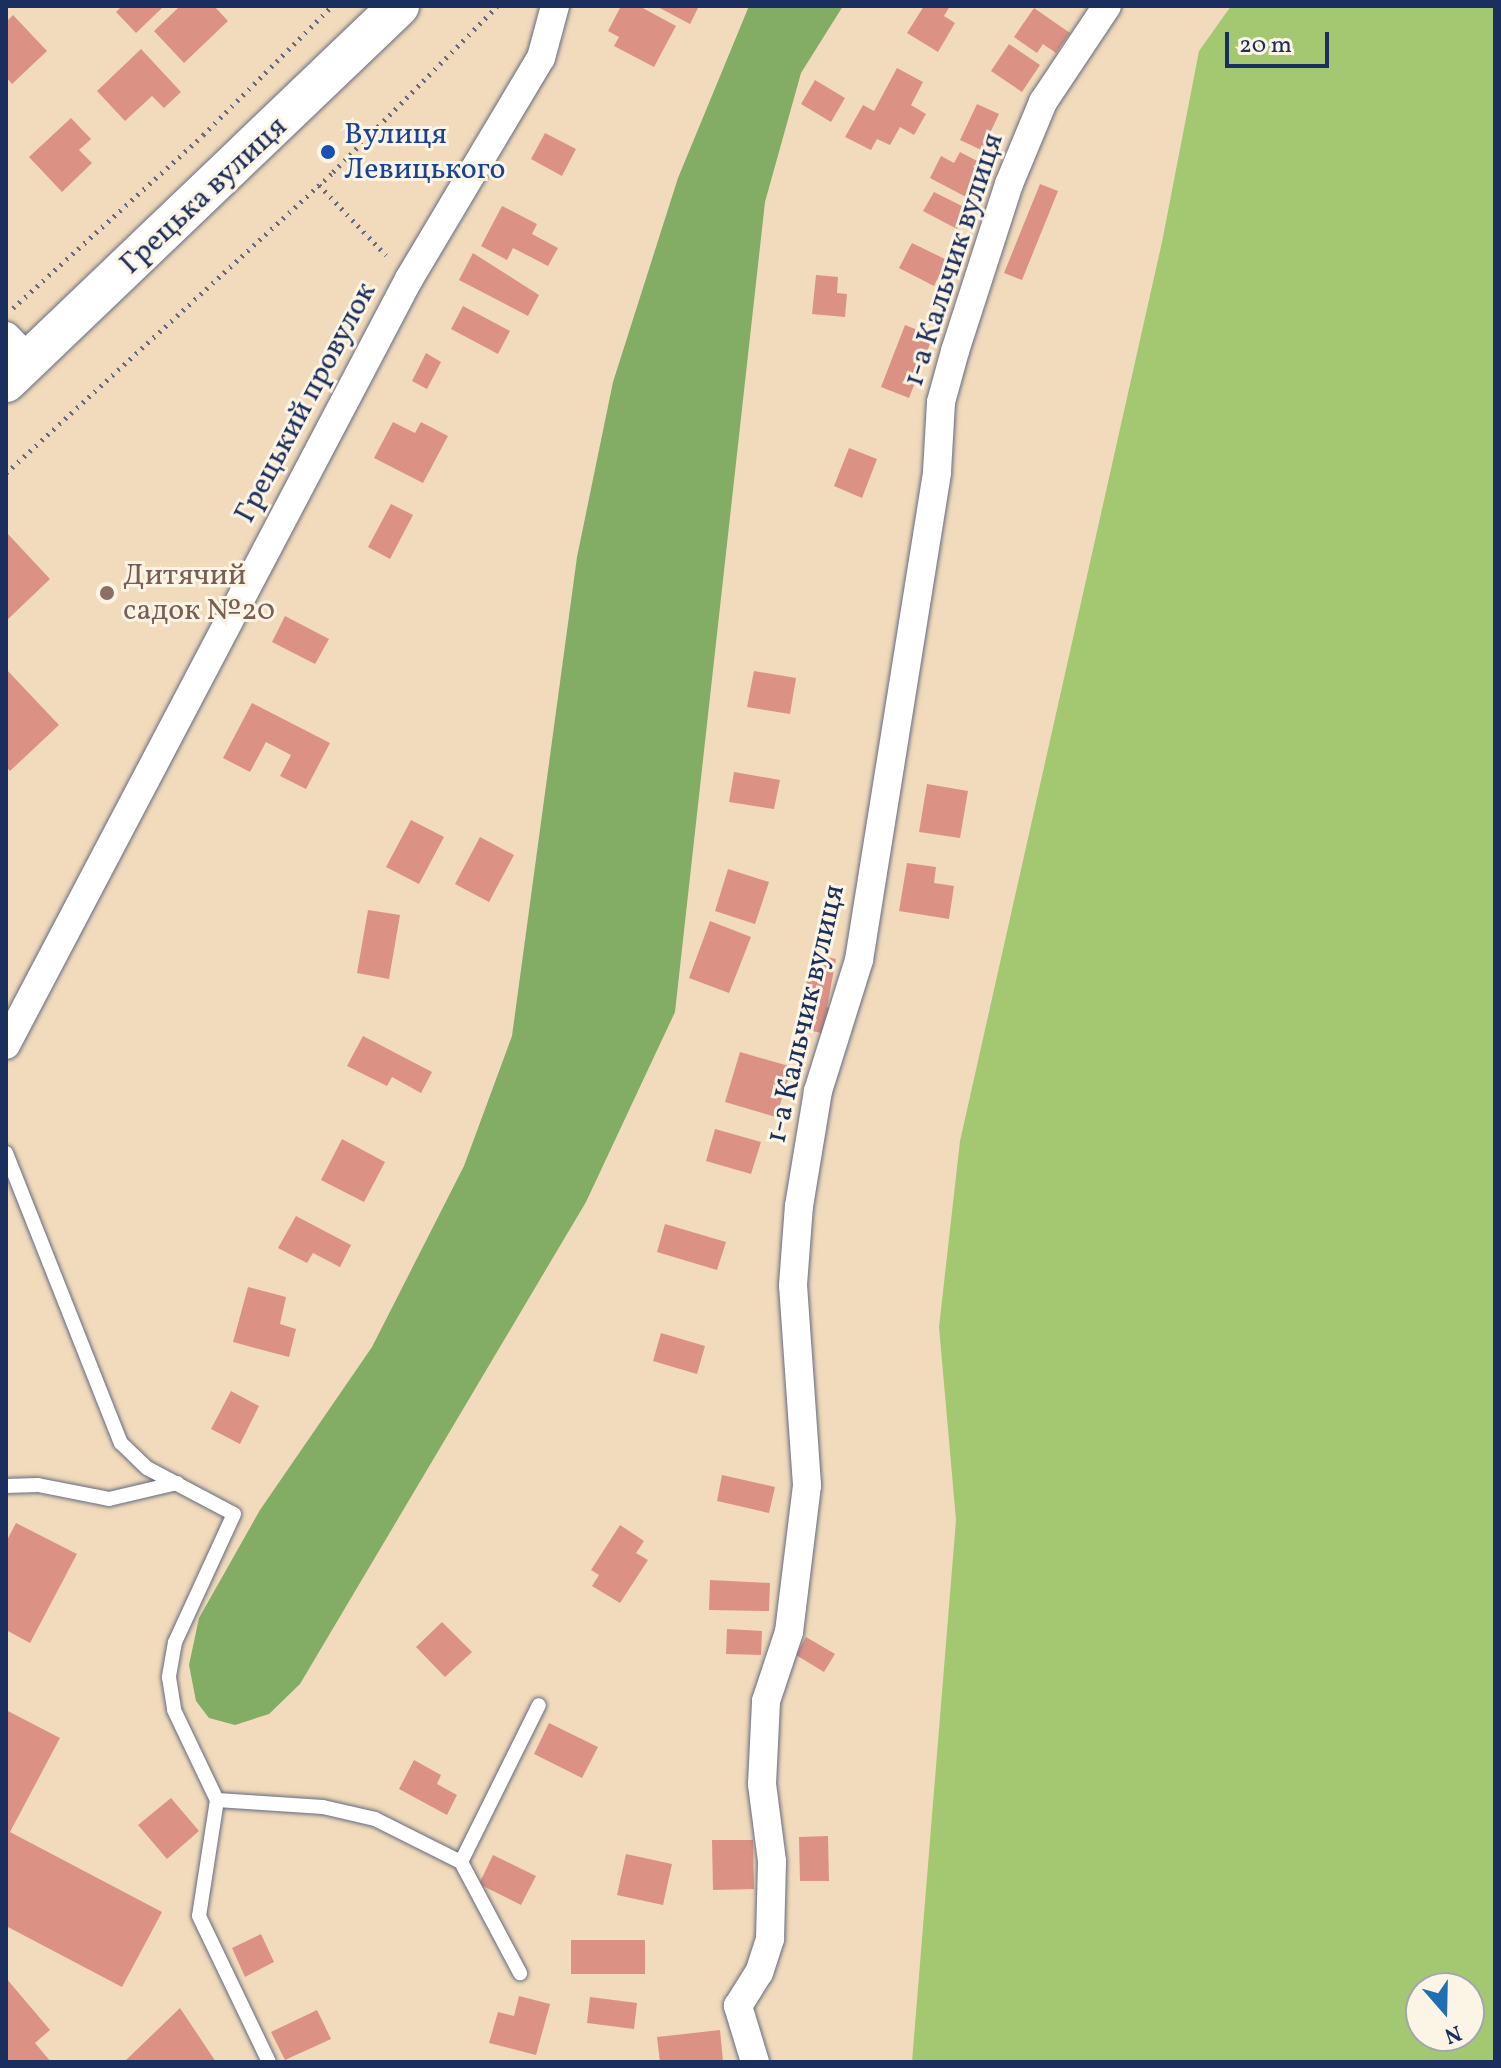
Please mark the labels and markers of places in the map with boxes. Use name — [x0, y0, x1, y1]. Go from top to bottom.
place label: Вулиця Левицького — [344, 117, 505, 188]
marker: Вулиця Левицького — [319, 143, 337, 161]
place label: Дитячий садок №20 — [123, 558, 275, 628]
marker: Дитячий садок №20 — [98, 584, 116, 602]

